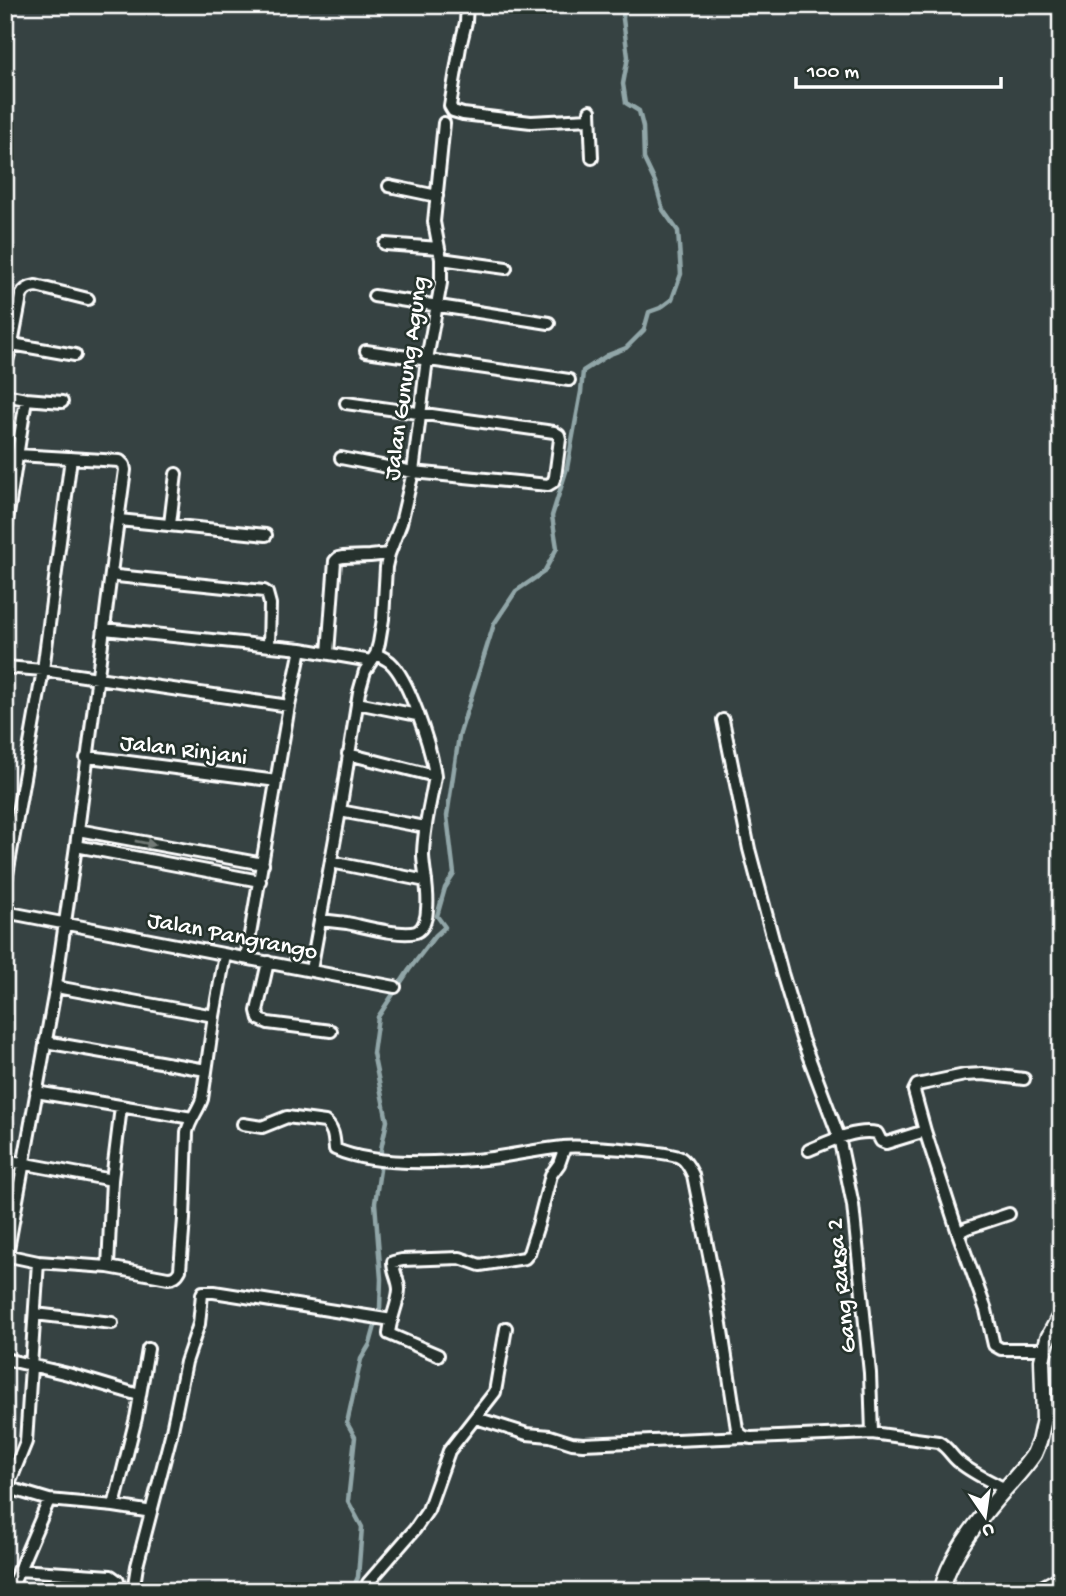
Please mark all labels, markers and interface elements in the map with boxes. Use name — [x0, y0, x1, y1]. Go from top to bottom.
scale bar — [796, 46, 1001, 90]
text: 100 m — [806, 61, 859, 86]
street label: Jalan Gunung Agung — [379, 275, 436, 482]
street label: Jalan Rinjani — [118, 729, 249, 774]
one-way arrow — [134, 837, 156, 848]
street label: Jalan Pangrango — [145, 907, 320, 968]
street label: Gang Raksa 2 — [822, 1217, 865, 1354]
north arrow — [950, 1480, 1020, 1550]
text: U — [980, 1517, 996, 1542]

